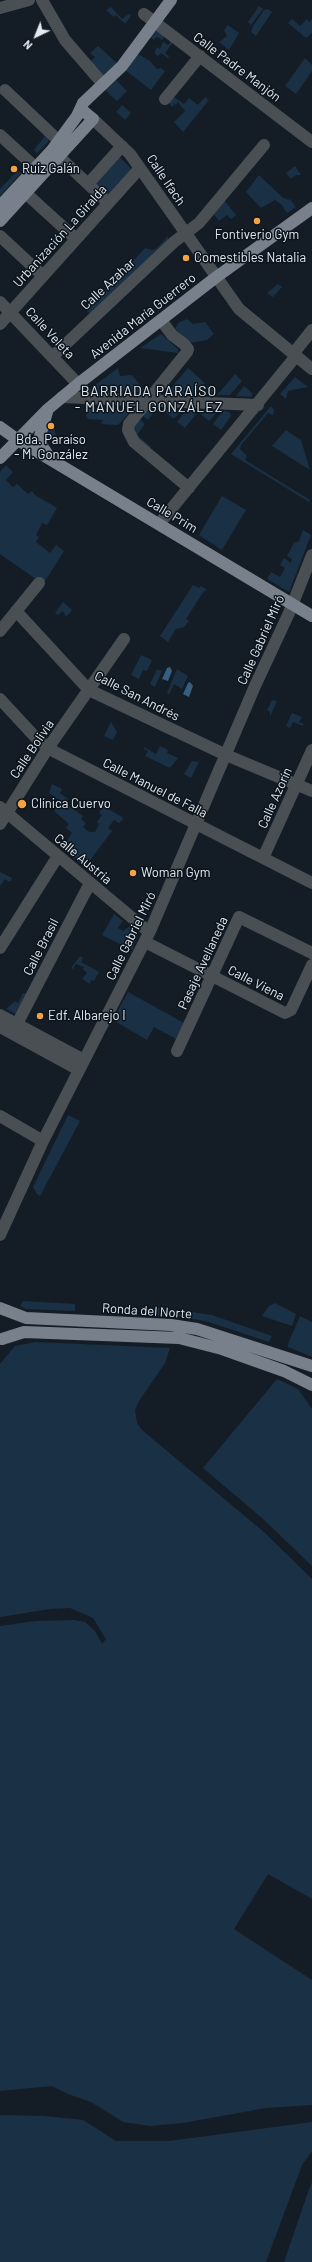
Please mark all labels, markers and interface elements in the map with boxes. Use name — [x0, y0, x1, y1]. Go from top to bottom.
north arrow — [16, 16, 56, 56]
street label: Calle Padre Manjón — [190, 29, 284, 105]
text: N — [20, 38, 35, 52]
street label: Calle Ifach — [143, 152, 189, 208]
place label: Ruiz Galán — [22, 161, 80, 177]
marker: Ruiz Galán — [9, 164, 19, 174]
street label: Urbanización La Giralda — [10, 182, 110, 290]
marker: Fontiverio Gym — [252, 216, 262, 226]
place label: Fontiverio Gym — [215, 227, 299, 243]
place label: Comestibles Natalia — [194, 250, 306, 266]
marker: Comestibles Natalia — [181, 253, 191, 263]
street label: Calle Azahar — [78, 255, 138, 313]
street label: Avenida María Guerrero — [87, 270, 199, 362]
street label: Calle Veleta — [22, 304, 78, 362]
district label: BARRIADA PARAÍSO - MANUEL GONZÁLEZ — [75, 383, 223, 416]
marker: Bda. Paraíso - M. González — [46, 421, 56, 431]
place label: Bda. Paraíso - M. González — [14, 432, 88, 463]
street label: Calle Prim — [144, 494, 200, 536]
street label: Calle Gabriel Miró — [234, 593, 288, 687]
street label: Calle San Andrés — [92, 668, 182, 724]
street label: Calle Bolivia — [7, 717, 57, 781]
street label: Calle Manuel de Falla — [100, 755, 210, 821]
street label: Calle Azorín — [255, 765, 295, 831]
place label: Clínica Cuervo — [31, 796, 111, 812]
marker: Clínica Cuervo — [16, 798, 28, 810]
street label: Calle Austria — [51, 830, 115, 888]
place label: Woman Gym — [141, 865, 211, 881]
marker: Woman Gym — [128, 868, 138, 878]
street label: Calle Gabriel Miró — [103, 889, 159, 983]
street label: Pasaje Avellaneda — [175, 914, 231, 1012]
street label: Calle Brasil — [20, 916, 62, 978]
street label: Calle Viena — [225, 962, 287, 1004]
place label: Edf. Albarejo I — [48, 1008, 126, 1024]
marker: Edf. Albarejo I — [35, 1011, 45, 1021]
street label: Ronda del Norte — [102, 1300, 192, 1322]

